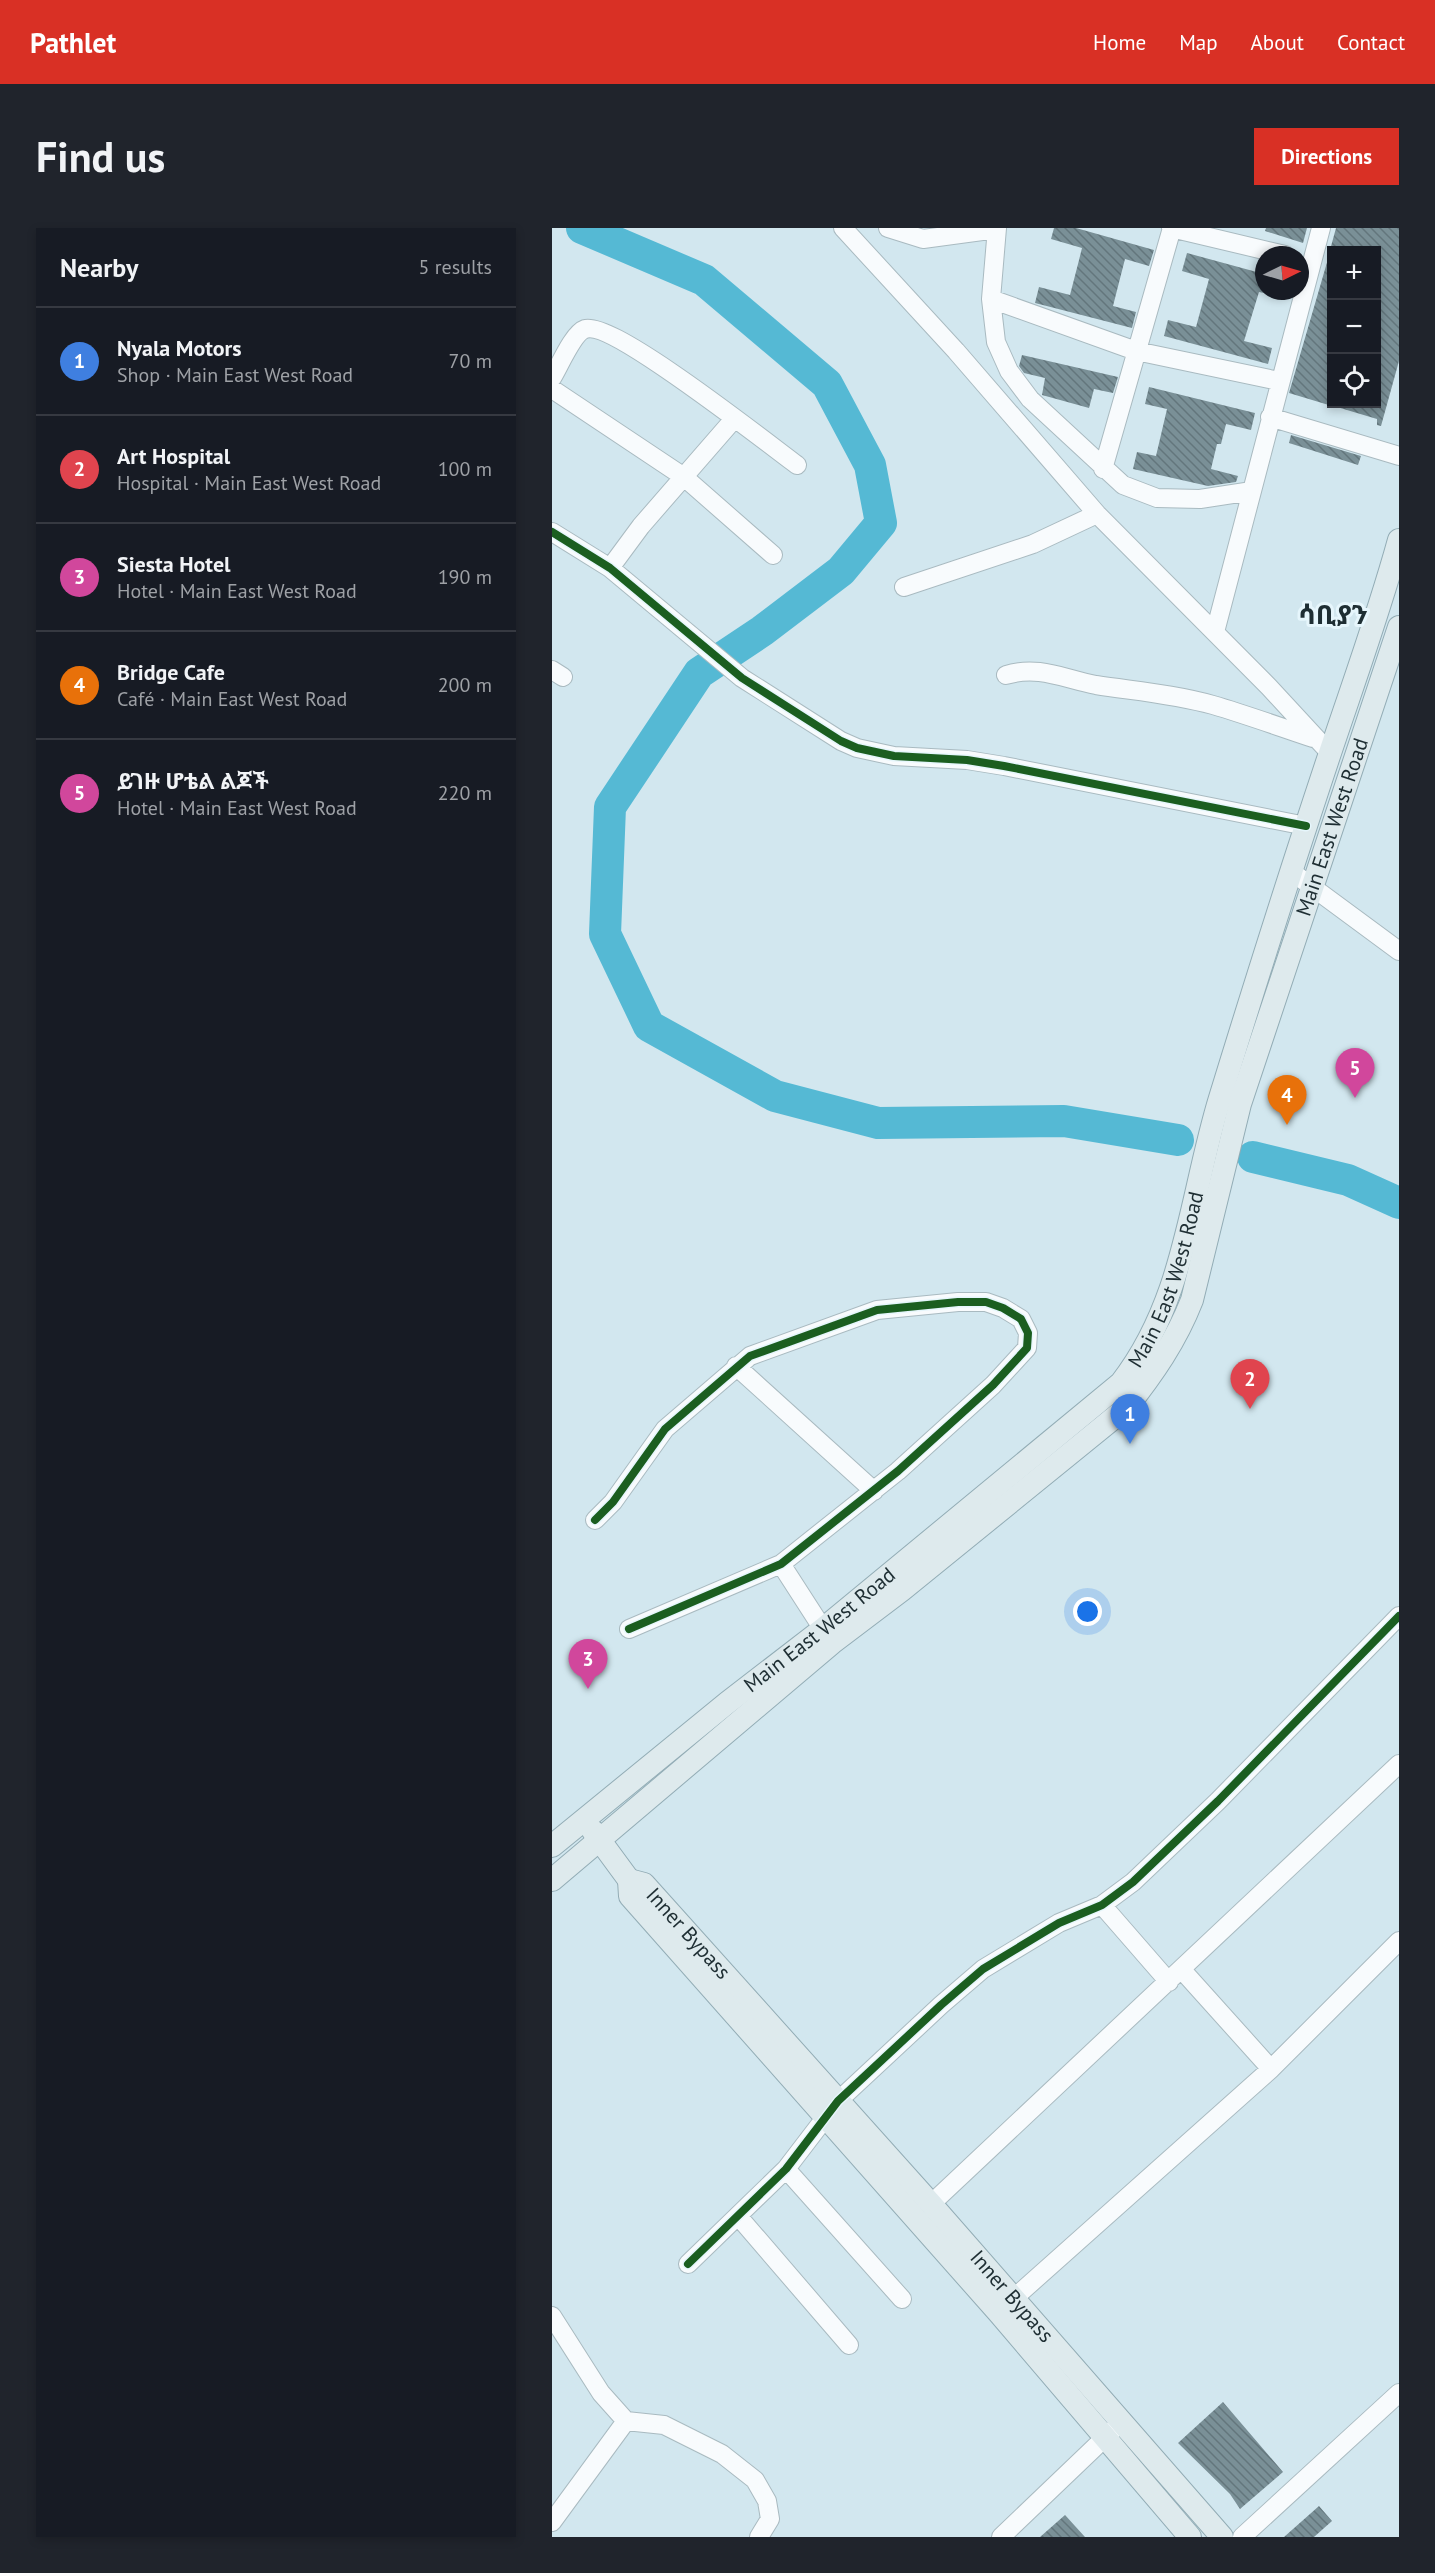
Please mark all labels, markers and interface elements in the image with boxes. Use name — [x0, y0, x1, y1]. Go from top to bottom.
text: Pathlet — [30, 24, 116, 61]
text: Home — [1093, 29, 1146, 56]
text: Map — [1179, 29, 1218, 56]
text: About — [1251, 29, 1304, 56]
text: Contact — [1337, 29, 1405, 56]
button: Directions — [1254, 128, 1399, 185]
text: Find us — [36, 129, 165, 184]
north arrow — [1255, 246, 1309, 300]
map controls — [1327, 246, 1381, 408]
button: + — [1327, 246, 1381, 300]
text: Nearby — [60, 251, 138, 284]
text: 5 results — [419, 254, 492, 280]
button: − — [1327, 300, 1381, 354]
text: Nyala Motors — [117, 334, 242, 362]
text: 1 — [74, 348, 85, 374]
text: 70 m — [449, 348, 492, 374]
button: locate — [1327, 354, 1381, 408]
text: Shop · Main East West Road — [117, 362, 353, 388]
text: Art Hospital — [117, 442, 230, 470]
text: 2 — [74, 456, 85, 482]
text: 100 m — [438, 456, 492, 482]
text: Hospital · Main East West Road — [117, 470, 381, 496]
text: Siesta Hotel — [117, 550, 231, 578]
text: 3 — [74, 564, 85, 590]
text: 190 m — [438, 564, 492, 590]
text: Hotel · Main East West Road — [117, 578, 357, 604]
district label: ሳቢያን — [1298, 597, 1368, 631]
text: Bridge Cafe — [117, 658, 225, 686]
text: 4 — [74, 672, 85, 698]
text: 200 m — [438, 672, 492, 698]
text: Café · Main East West Road — [117, 686, 347, 712]
street label: Main East West Road — [1290, 734, 1374, 919]
text: ይገዙ ሆቴል ልጆች — [117, 767, 269, 795]
text: 5 — [74, 780, 85, 806]
text: 220 m — [438, 780, 492, 806]
text: Hotel · Main East West Road — [117, 795, 357, 821]
pin: 5 — [1336, 1048, 1374, 1098]
pin: 4 — [1268, 1076, 1306, 1125]
street label: Main East West Road — [1122, 1189, 1209, 1372]
pin: 2 — [1230, 1360, 1270, 1409]
pin: 1 — [1110, 1394, 1150, 1444]
street label: Main East West Road — [738, 1561, 900, 1698]
your location — [1073, 1597, 1102, 1626]
pin: 3 — [568, 1640, 608, 1689]
street label: Inner Bypass — [641, 1882, 737, 1985]
street label: Inner Bypass — [964, 2244, 1060, 2348]

